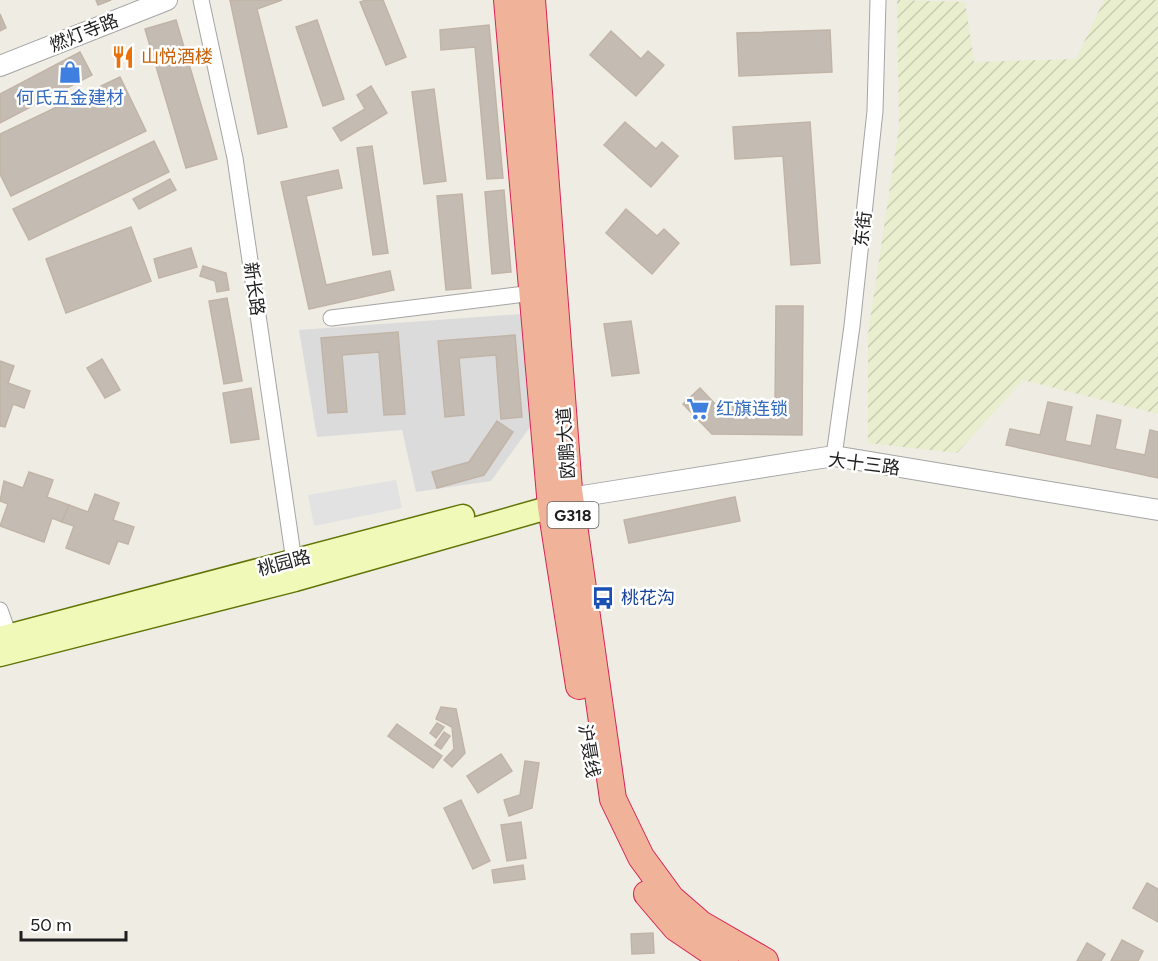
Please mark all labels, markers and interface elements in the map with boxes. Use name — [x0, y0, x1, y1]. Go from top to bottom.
street label: 燃灯寺路 — [47, 9, 121, 57]
restaurant icon: 山悦酒楼 — [110, 44, 136, 70]
place label: 山悦酒楼 — [141, 46, 213, 68]
shop icon: 何氏五金建材 — [57, 59, 83, 85]
place label: 何氏五金建材 — [16, 87, 124, 109]
street label: 东街 — [850, 210, 876, 248]
street label: 新长路 — [239, 261, 269, 317]
supermarket icon: 红旗连锁 — [685, 396, 711, 422]
place label: 红旗连锁 — [716, 398, 788, 420]
street label: 欧鹏大道 — [553, 406, 579, 480]
street label: 大十三路 — [827, 449, 901, 479]
road number: G318 — [548, 502, 598, 528]
street label: 桃园路 — [255, 545, 313, 581]
bus stop icon: 桃花沟 — [590, 585, 616, 611]
place label: 桃花沟 — [621, 587, 675, 609]
street label: 沪聂线 — [574, 723, 604, 779]
scale bar — [21, 904, 126, 942]
text: 50 m — [30, 914, 72, 936]

